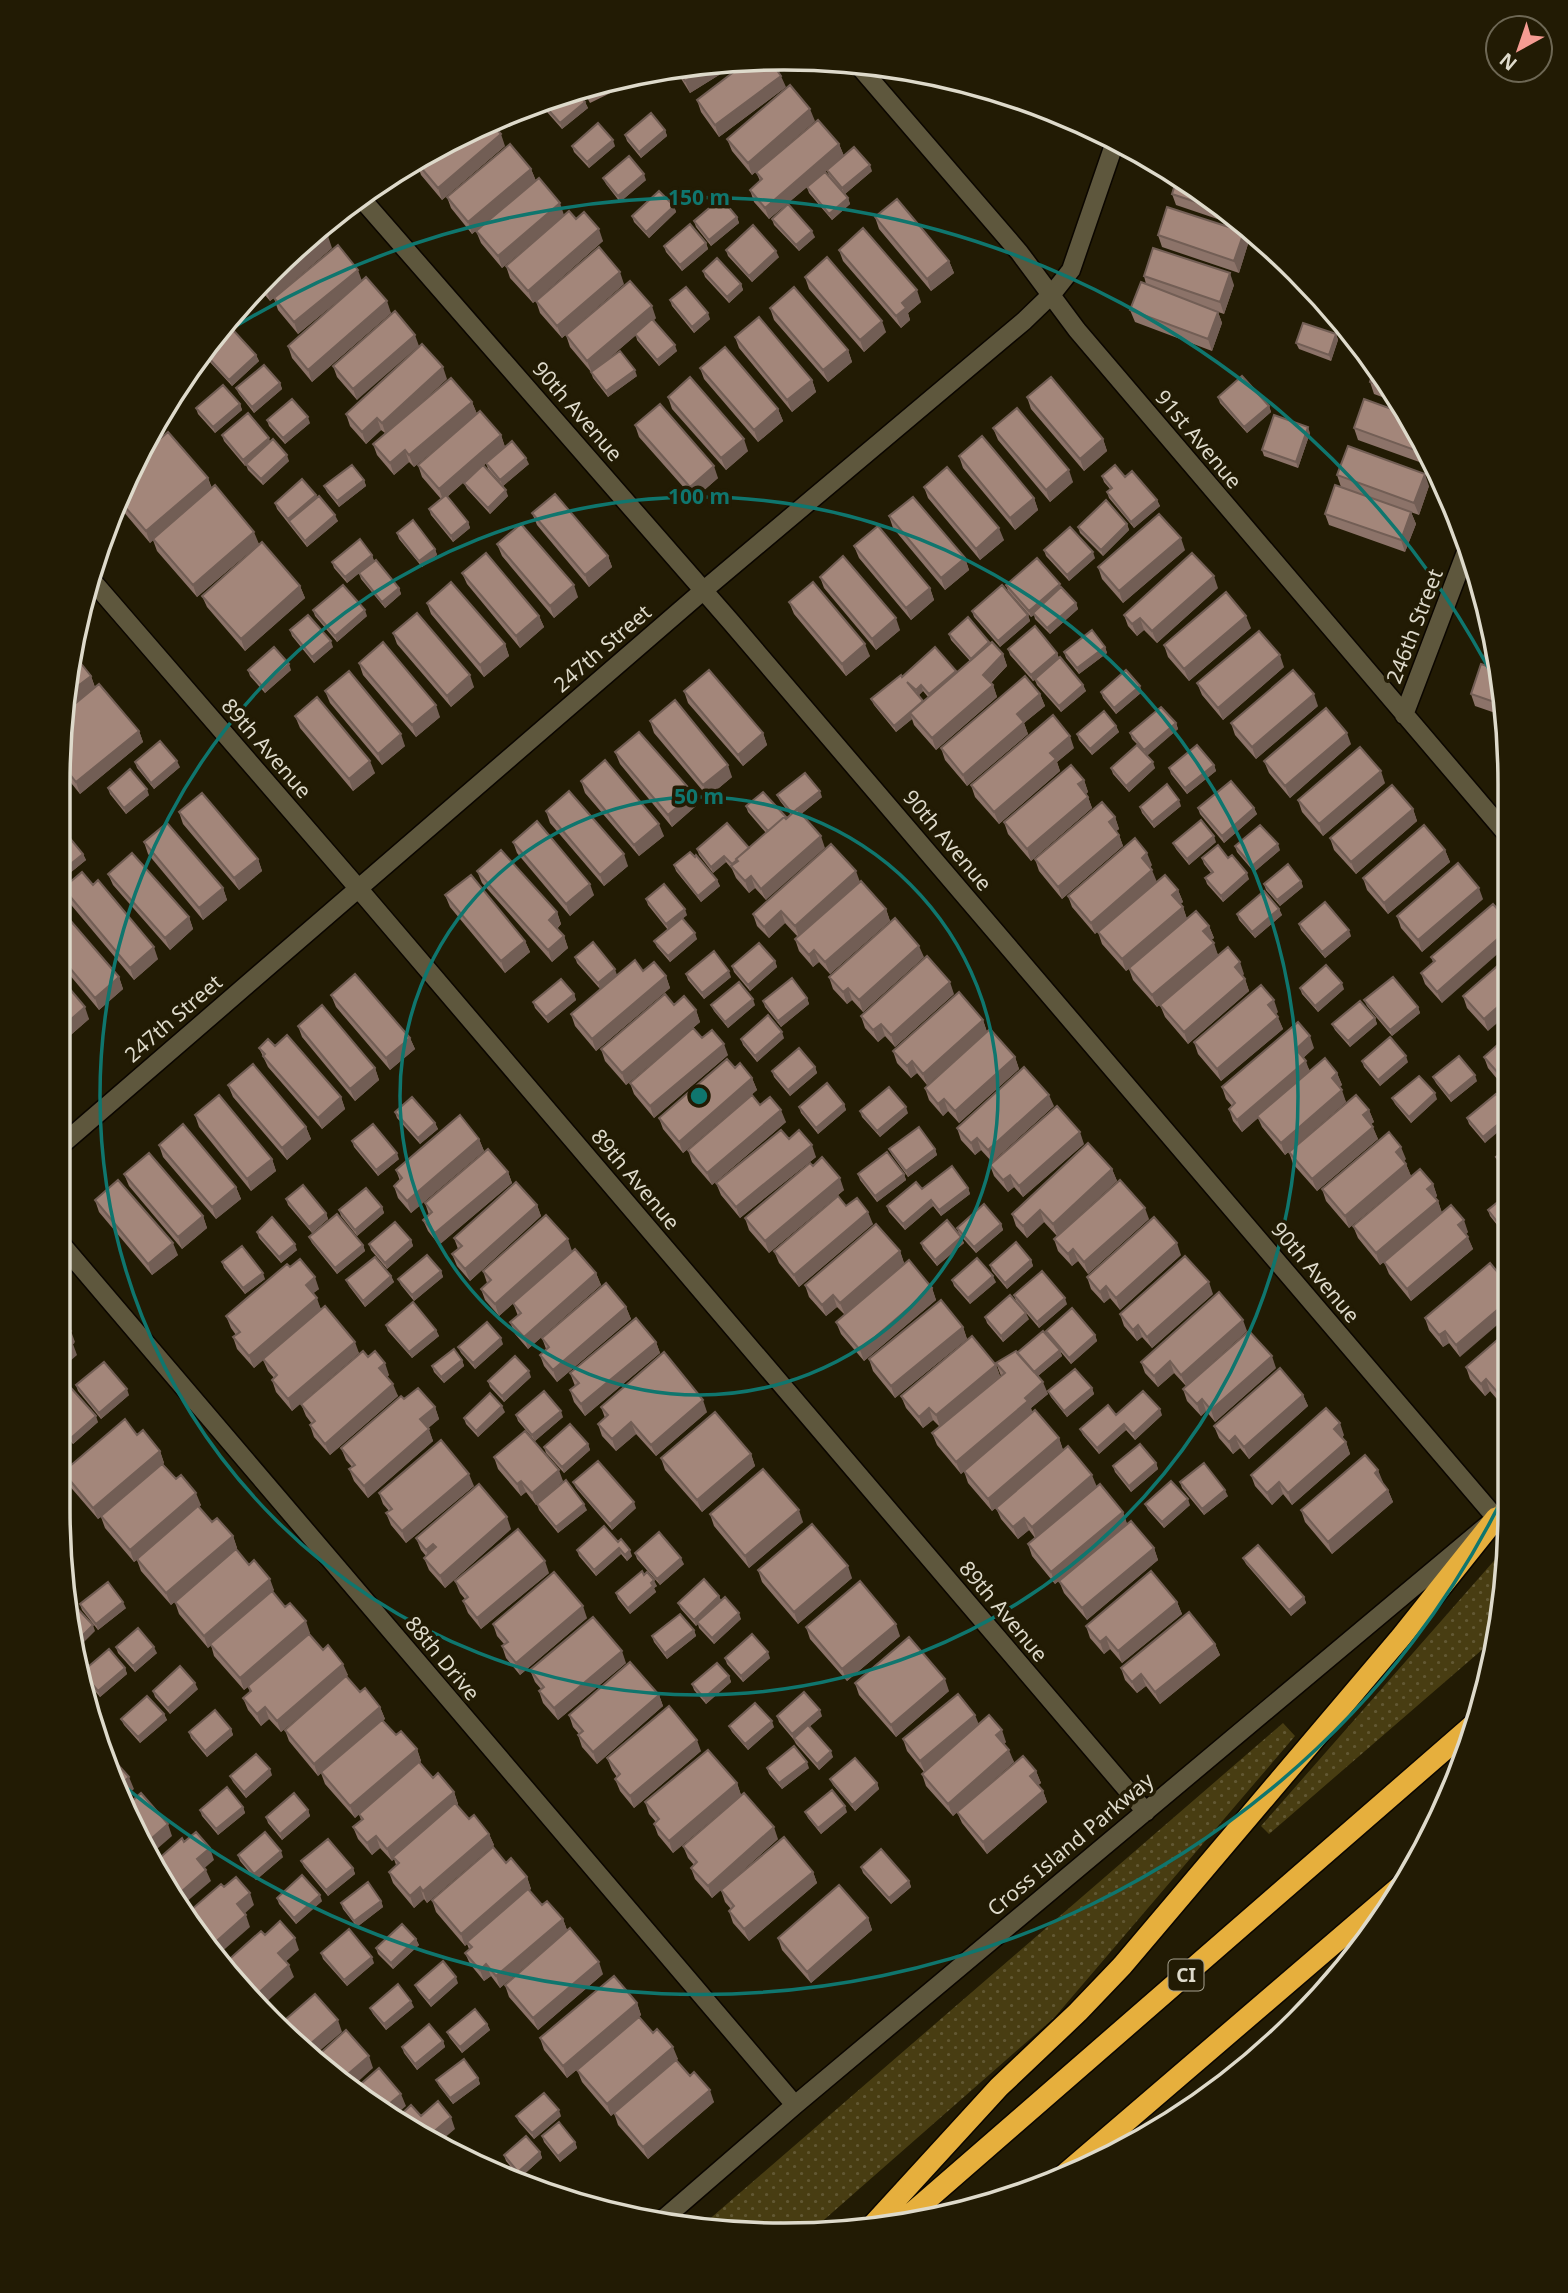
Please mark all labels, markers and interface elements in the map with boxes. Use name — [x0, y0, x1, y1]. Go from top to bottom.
north arrow — [1484, 14, 1554, 84]
text: N — [1494, 47, 1522, 77]
text: 150 m — [668, 183, 730, 211]
street label: 90th Avenue — [527, 355, 629, 467]
street label: 91st Avenue — [1149, 384, 1249, 494]
text: 100 m — [668, 482, 730, 510]
street label: 246th Street — [1379, 564, 1449, 687]
street label: 247th Street — [547, 598, 657, 698]
street label: 89th Avenue — [216, 692, 318, 804]
text: 50 m — [674, 782, 724, 810]
street label: 90th Avenue — [897, 784, 999, 896]
street label: 247th Street — [118, 968, 228, 1068]
centre of rings — [687, 1084, 711, 1108]
street label: 89th Avenue — [585, 1123, 687, 1235]
street label: 90th Avenue — [1265, 1216, 1367, 1328]
street label: 89th Avenue — [953, 1555, 1055, 1667]
street label: 88th Drive — [399, 1610, 487, 1706]
street label: Cross Island Parkway — [981, 1766, 1159, 1922]
road number: CI — [1168, 1960, 1204, 1991]

